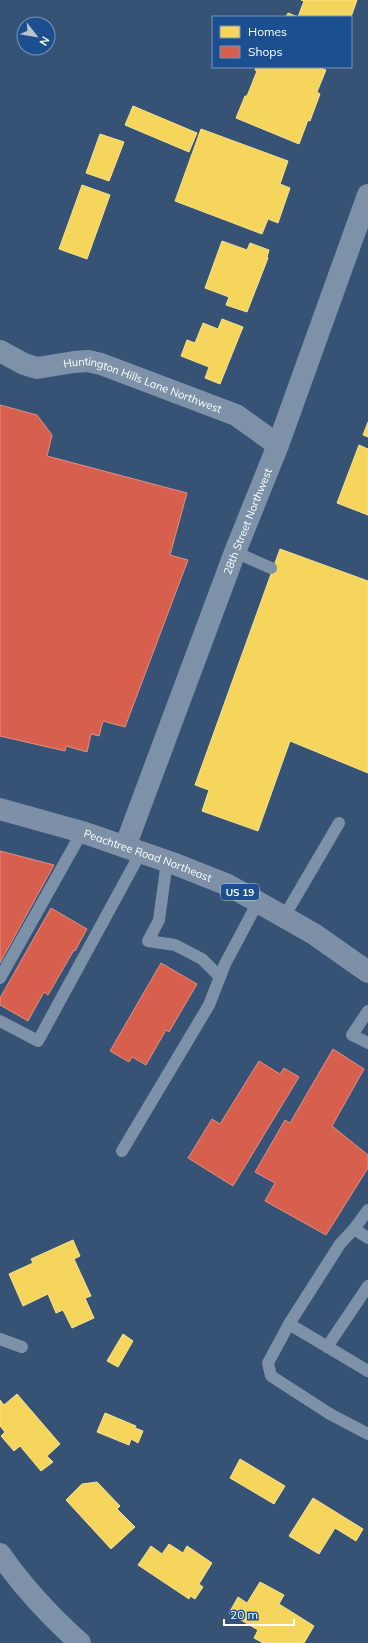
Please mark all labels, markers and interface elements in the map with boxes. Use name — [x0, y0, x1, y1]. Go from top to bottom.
north arrow — [16, 16, 56, 56]
legend — [212, 16, 352, 68]
text: Homes — [248, 24, 287, 39]
text: N — [36, 34, 53, 48]
text: Shops — [248, 44, 283, 59]
street label: Huntington Hills Lane Northwest — [62, 354, 224, 416]
street label: 28th Street Northwest — [220, 466, 275, 577]
street label: Peachtree Road Northeast — [82, 826, 214, 885]
road number: US 19 — [221, 884, 259, 900]
scale bar — [224, 1601, 294, 1627]
text: 20 m — [230, 1607, 258, 1622]

